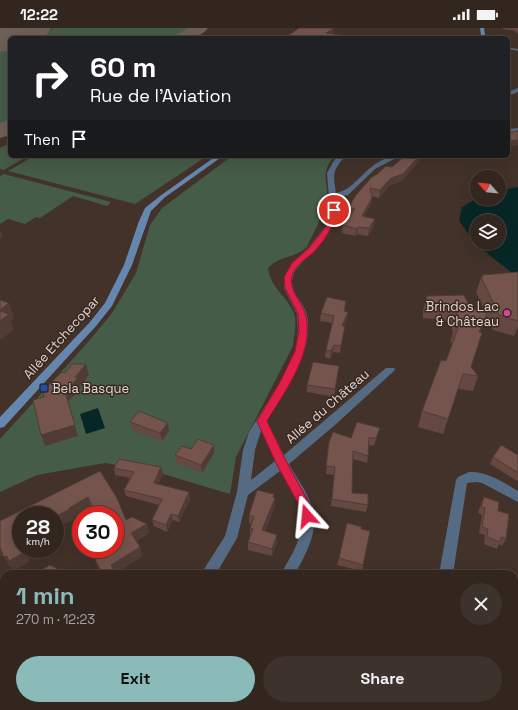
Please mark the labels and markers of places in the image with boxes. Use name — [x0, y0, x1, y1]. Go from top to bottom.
pin — [317, 193, 351, 227]
place label: Brindos Lac & Château — [426, 298, 499, 330]
marker: Brindos Lac & Château — [502, 308, 512, 318]
place label: Bela Basque — [52, 380, 129, 397]
marker: Bela Basque — [39, 383, 49, 393]

